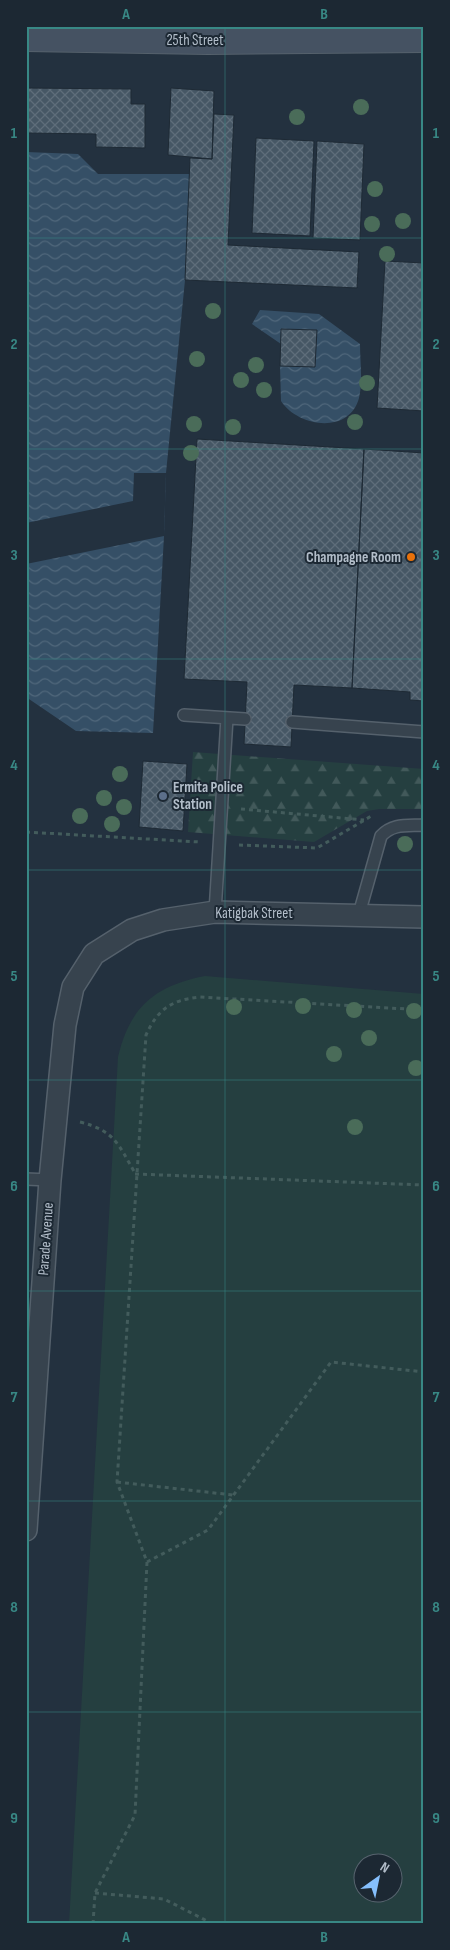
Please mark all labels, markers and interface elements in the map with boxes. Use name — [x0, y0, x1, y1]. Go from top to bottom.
text: A — [121, 5, 130, 24]
text: B — [320, 5, 328, 24]
street label: 25th Street — [166, 31, 224, 50]
text: 1 — [11, 124, 18, 143]
text: 1 — [433, 124, 440, 143]
text: 2 — [10, 335, 18, 354]
text: 2 — [432, 335, 440, 354]
text: 3 — [10, 546, 18, 565]
text: 3 — [432, 546, 440, 565]
place label: Champagne Room — [306, 548, 401, 567]
marker: Champagne Room — [405, 551, 417, 563]
text: 4 — [10, 756, 18, 775]
text: 4 — [432, 756, 440, 775]
place label: Ermita Police Station — [173, 778, 243, 814]
marker: Ermita Police Station — [157, 790, 169, 802]
street label: Katigbak Street — [215, 904, 293, 923]
text: 5 — [10, 967, 18, 986]
text: 5 — [432, 967, 440, 986]
text: 6 — [10, 1177, 18, 1196]
text: 6 — [432, 1177, 440, 1196]
street label: Parade Avenue — [34, 1202, 58, 1276]
text: 7 — [11, 1388, 18, 1407]
text: 7 — [433, 1388, 440, 1407]
text: 8 — [10, 1598, 18, 1617]
text: 8 — [432, 1598, 440, 1617]
text: 9 — [10, 1809, 18, 1828]
text: 9 — [432, 1809, 440, 1828]
north arrow — [352, 1852, 402, 1902]
text: N — [377, 1858, 393, 1877]
text: A — [121, 1928, 130, 1947]
text: B — [320, 1928, 328, 1947]

